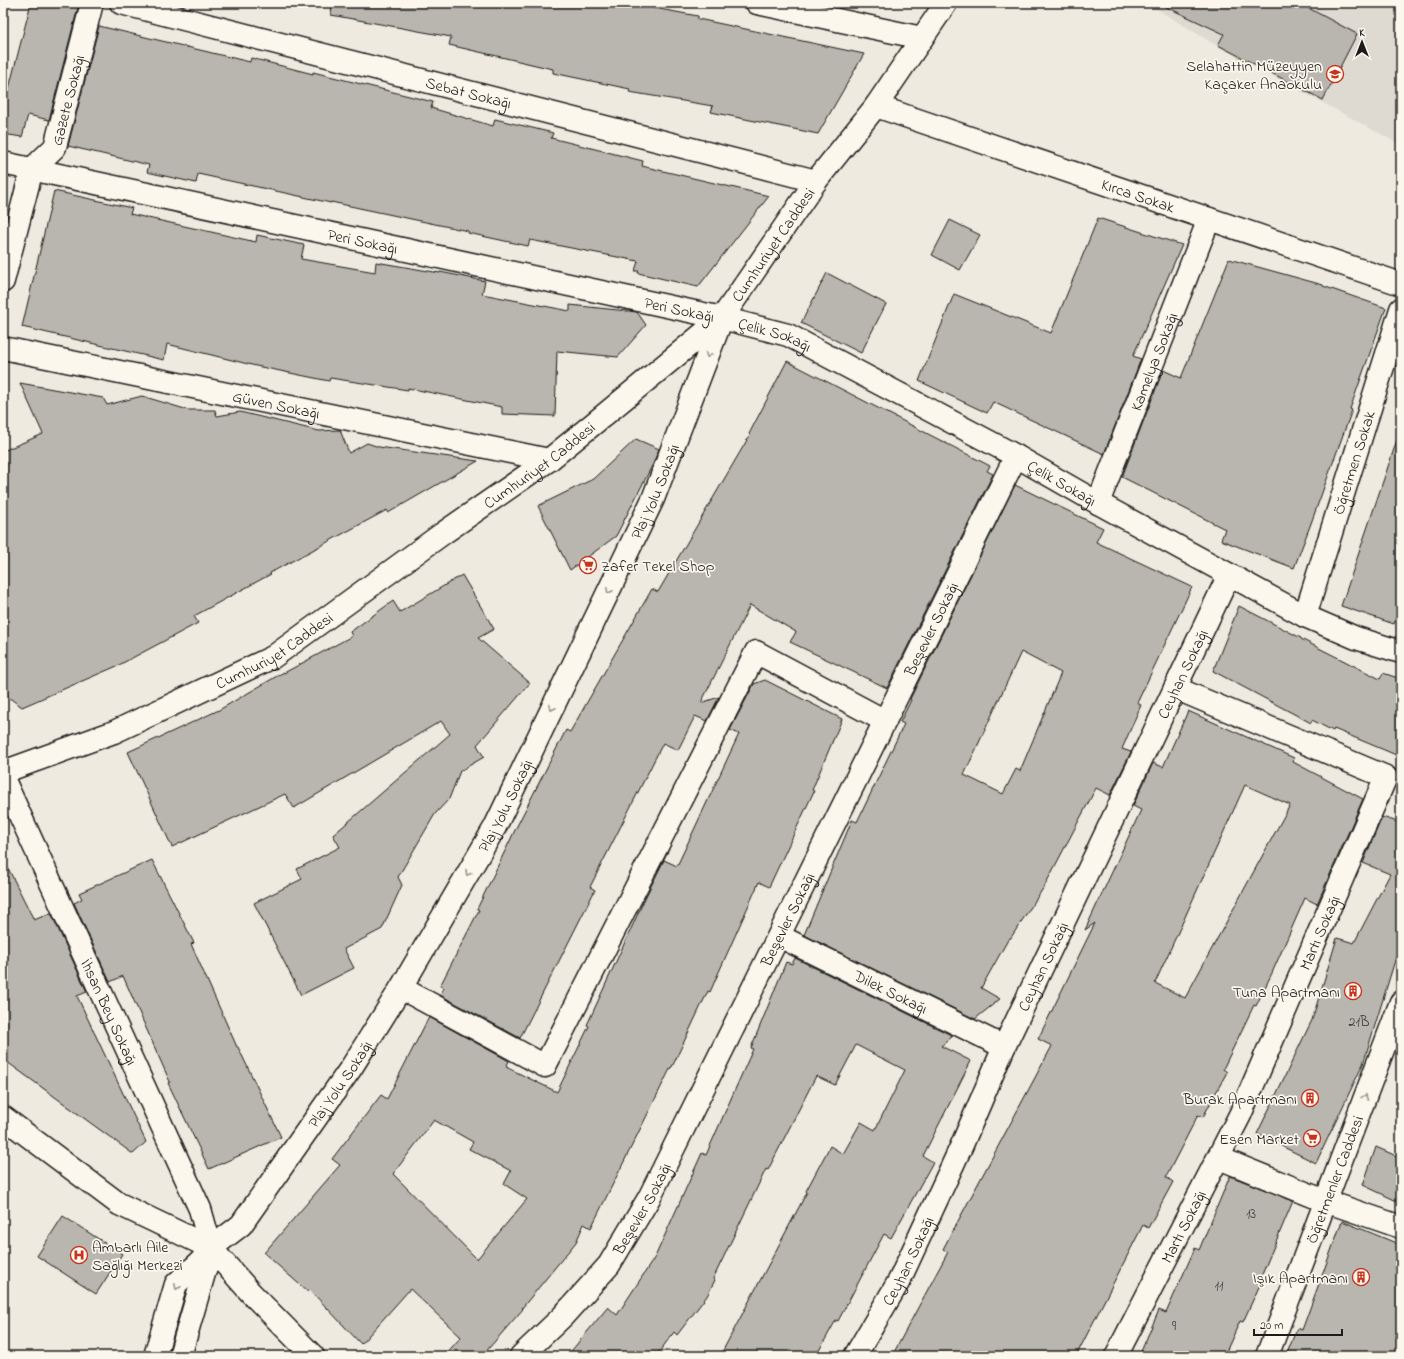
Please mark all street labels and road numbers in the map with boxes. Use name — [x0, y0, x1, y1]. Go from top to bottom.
street label: Gazete Sokağı — [46, 52, 92, 149]
street label: Sebat Sokağı — [423, 71, 514, 117]
street label: Kırca Sokak — [1098, 173, 1179, 221]
street label: Cumhuriyet Caddesi — [726, 183, 822, 308]
street label: Peri Sokağı — [325, 223, 400, 262]
street label: Peri Sokağı — [642, 292, 716, 330]
street label: Kamelya Sokağı — [1125, 309, 1185, 415]
street label: Çelik Sokağı — [735, 313, 815, 359]
street label: Güven Sokağı — [230, 385, 322, 427]
street label: Öğretmen Sokak — [1327, 407, 1383, 518]
street label: Cumhuriyet Caddesi — [479, 417, 601, 516]
street label: Plaj Yolu Sokağı — [625, 441, 687, 544]
street label: Çelik Sokağı — [1022, 455, 1100, 514]
street label: Beşevler Sokağı — [899, 578, 966, 681]
street label: Cumhuriyet Caddesi — [212, 607, 339, 696]
street label: Ceyhan Sokağı — [1152, 626, 1215, 723]
street label: Plaj Yolu Sokağı — [473, 756, 540, 857]
street label: Beşevler Sokağı — [755, 869, 822, 972]
street label: Martı Sokağı — [1294, 892, 1348, 974]
street label: Ceyhan Sokağı — [1013, 918, 1076, 1016]
street label: İhsan Bey Sokağı — [73, 955, 143, 1070]
street label: Dilek Sokağı — [848, 964, 931, 1021]
street label: Plaj Yolu Sokağı — [303, 1036, 379, 1133]
street label: Öğretmenler Caddesi — [1301, 1112, 1371, 1247]
street label: Beşevler Sokağı — [607, 1159, 679, 1261]
street label: Martı Sokağı — [1156, 1186, 1213, 1268]
street label: Ceyhan Sokağı — [877, 1213, 941, 1311]

